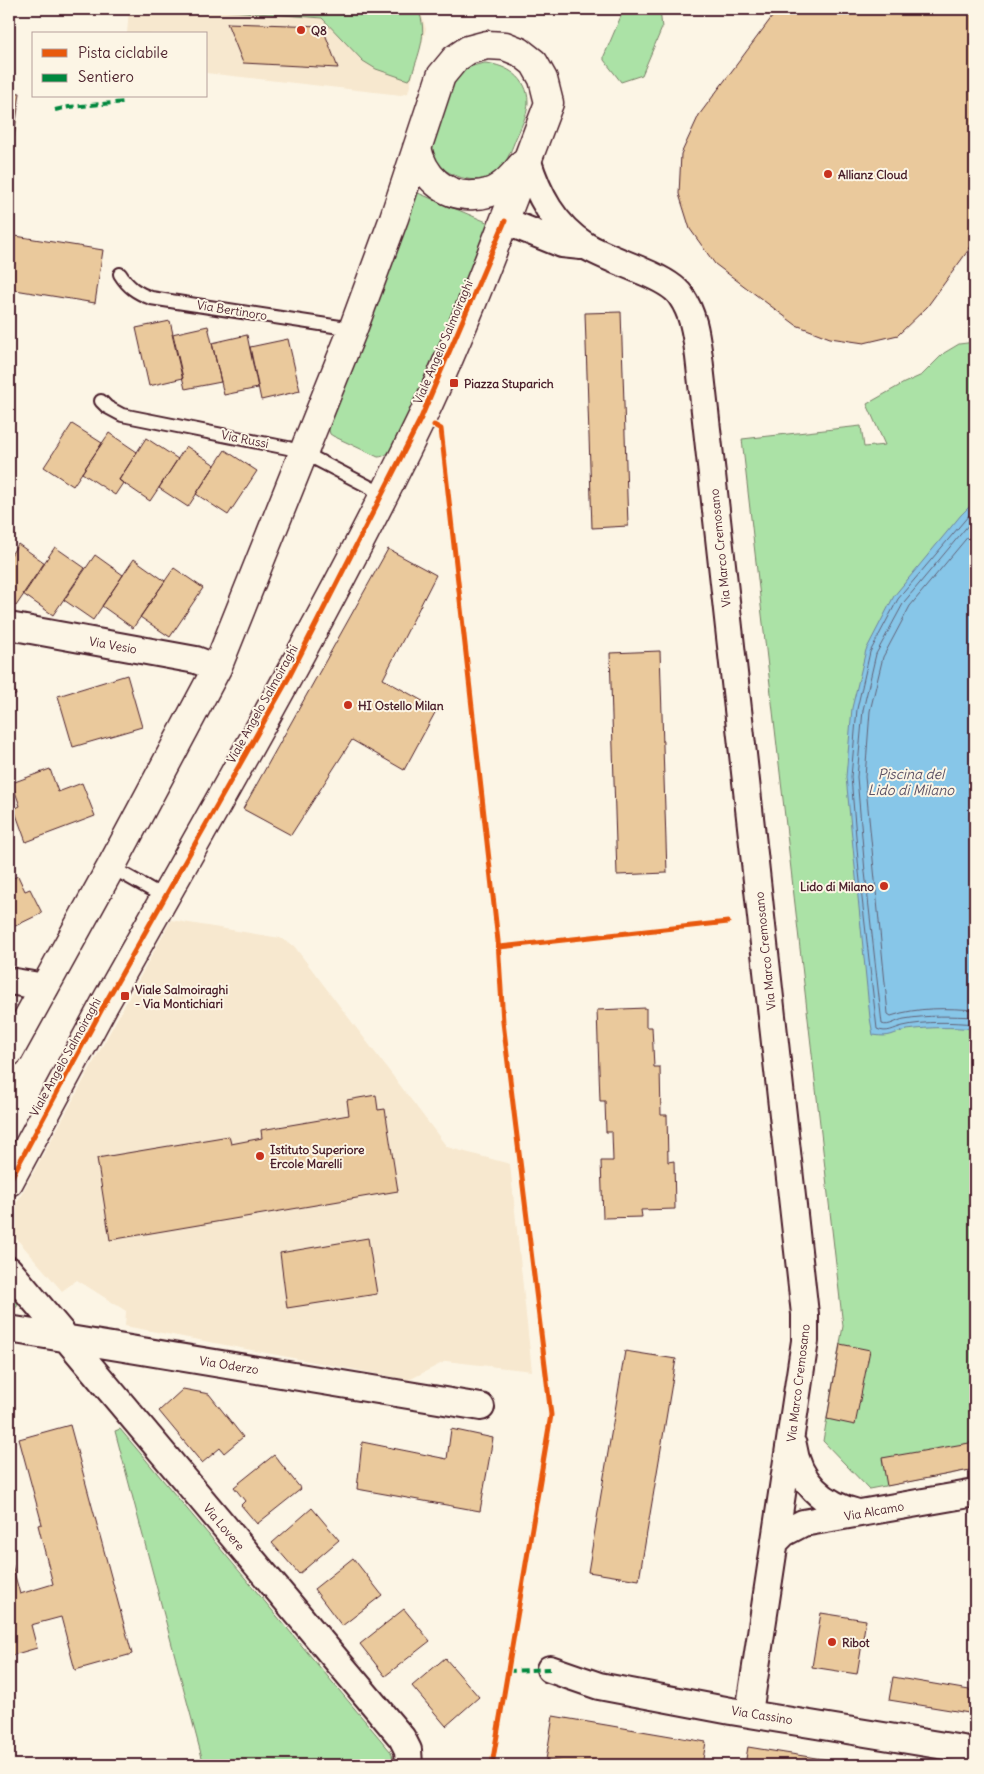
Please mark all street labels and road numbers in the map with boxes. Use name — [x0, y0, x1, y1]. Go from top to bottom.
street label: Viale Angelo Salmoiraghi — [410, 278, 476, 406]
street label: Via Bertinoro — [196, 297, 269, 323]
street label: Via Russi — [220, 427, 270, 451]
street label: Via Marco Cremosano — [706, 488, 734, 608]
street label: Via Vesio — [88, 633, 138, 657]
street label: Viale Angelo Salmoiraghi — [223, 642, 301, 766]
street label: Via Marco Cremosano — [751, 891, 779, 1011]
street label: Viale Angelo Salmoiraghi — [26, 995, 104, 1119]
street label: Via Marco Cremosano — [783, 1323, 813, 1443]
street label: Via Oderzo — [198, 1353, 260, 1377]
street label: Via Alcamo — [843, 1498, 905, 1524]
street label: Via Lovere — [200, 1501, 248, 1553]
street label: Via Cassino — [730, 1703, 794, 1727]

